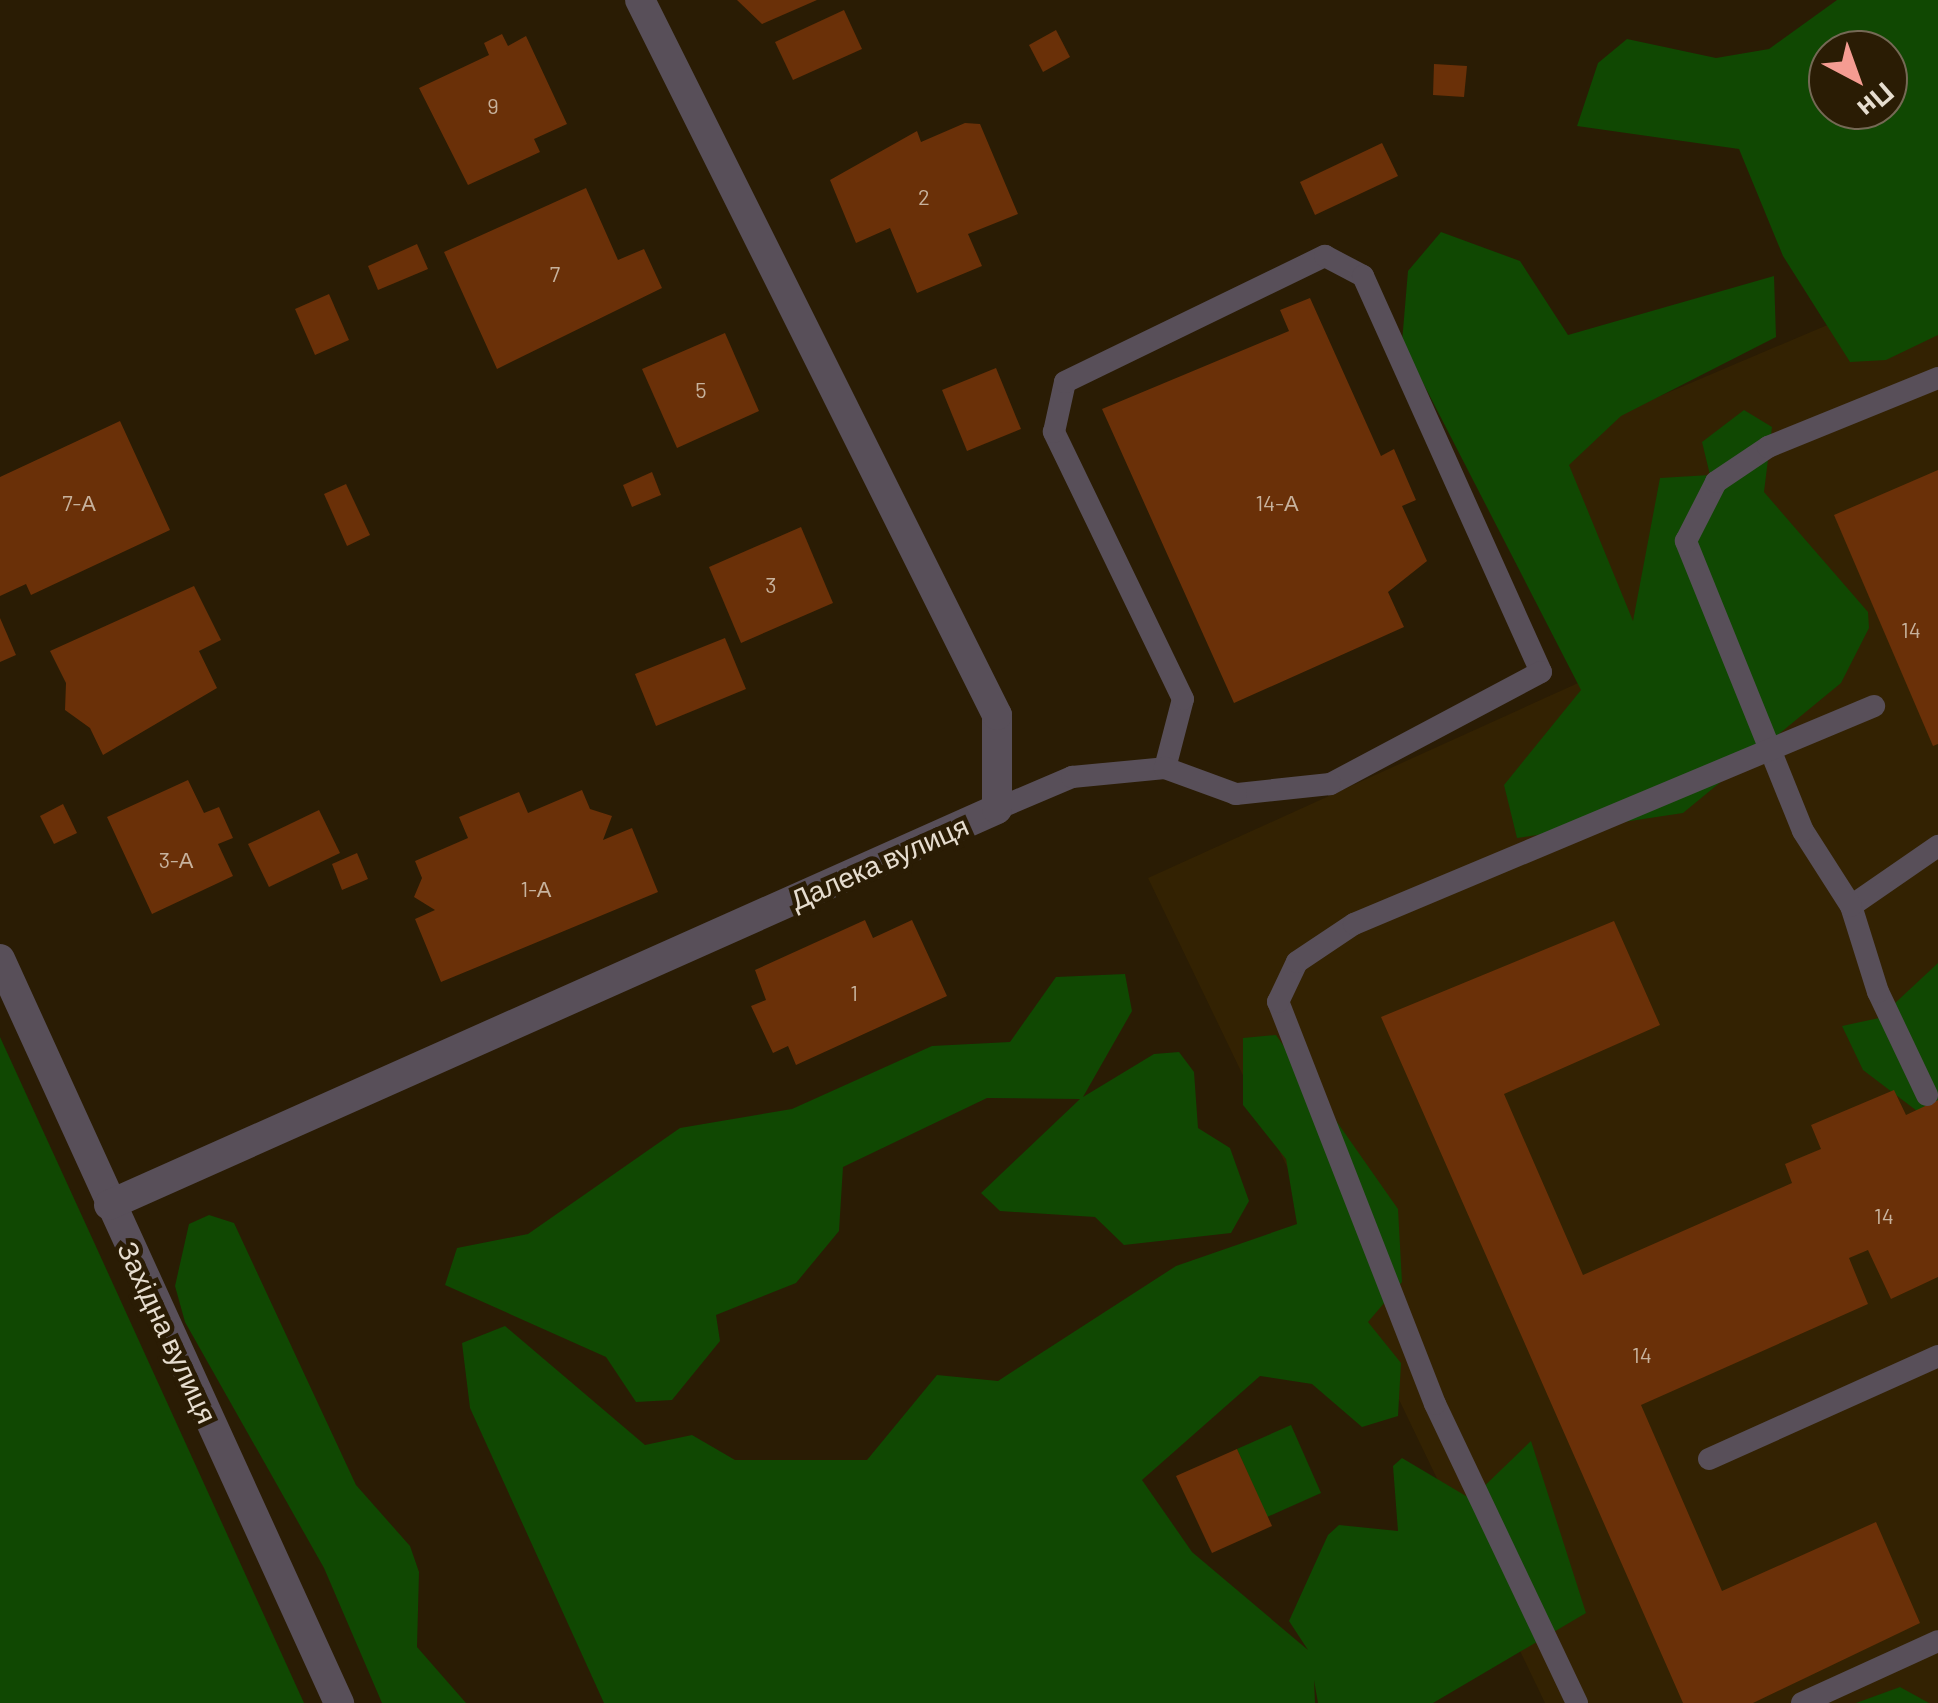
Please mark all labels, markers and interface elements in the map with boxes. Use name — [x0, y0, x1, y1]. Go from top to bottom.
north arrow — [1808, 30, 1908, 130]
text: Пн — [1851, 76, 1902, 126]
house number: 9 — [487, 93, 499, 119]
house number: 2 — [918, 184, 930, 210]
house number: 7 — [550, 261, 560, 287]
house number: 5 — [695, 377, 707, 403]
house number: 7-А — [62, 490, 96, 516]
house number: 14-А — [1255, 490, 1299, 516]
house number: 3 — [765, 572, 777, 598]
house number: 14 — [1901, 617, 1921, 643]
street label: Далека вулиця — [785, 808, 973, 916]
house number: 3-А — [159, 847, 193, 873]
house number: 1-А — [520, 876, 552, 902]
house number: 1 — [850, 980, 858, 1006]
house number: 14 — [1874, 1203, 1894, 1229]
street label: Західна вулиця — [111, 1236, 225, 1428]
house number: 14 — [1632, 1342, 1652, 1368]

